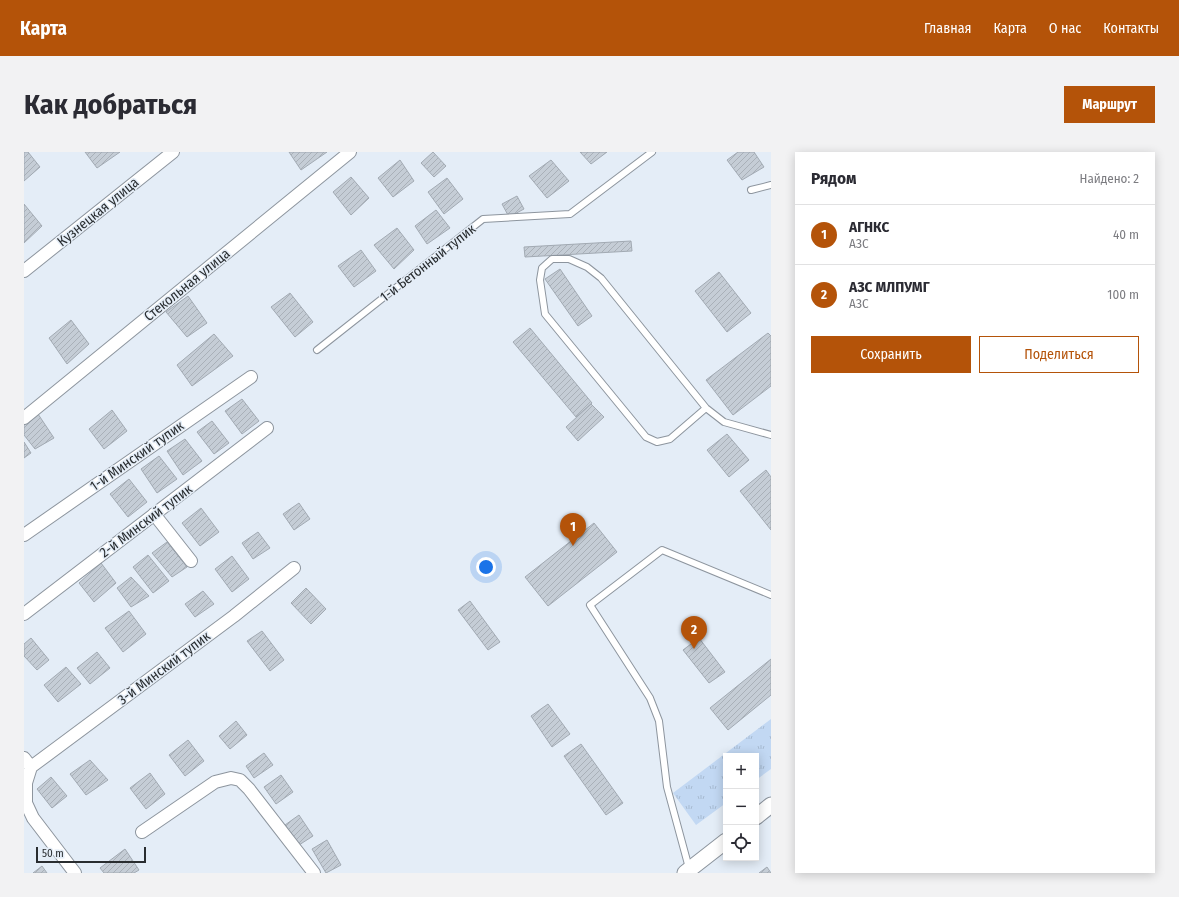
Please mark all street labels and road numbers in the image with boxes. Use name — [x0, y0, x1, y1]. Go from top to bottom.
street label: Кузнецкая улица — [54, 174, 142, 250]
street label: 1-й Бетонный тупик — [377, 220, 479, 306]
street label: Стекольная улица — [141, 245, 233, 325]
street label: 1-й Минский тупик — [87, 417, 188, 495]
street label: 2-й Минский тупик — [96, 480, 196, 561]
street label: 3-й Минский тупик — [114, 627, 214, 708]

